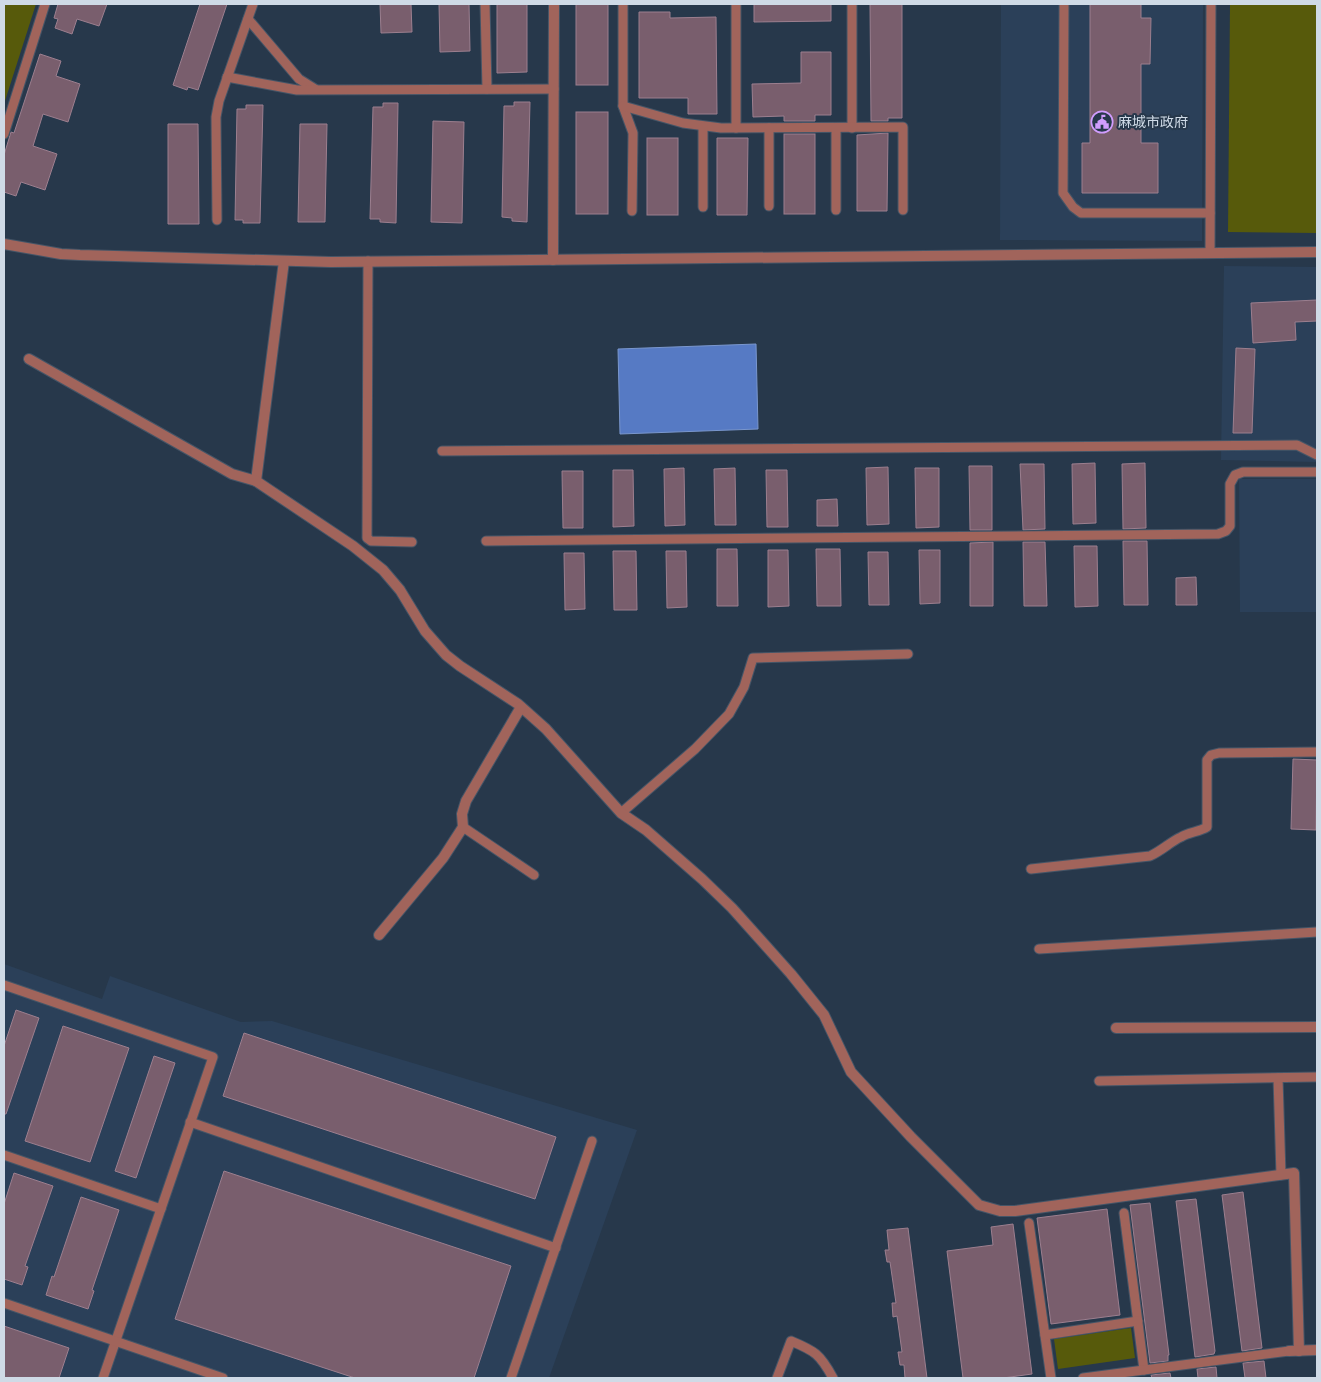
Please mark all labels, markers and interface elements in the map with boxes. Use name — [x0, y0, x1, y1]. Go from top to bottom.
public building icon: 麻城市政府 — [1090, 110, 1114, 134]
place label: 麻城市政府 — [1118, 114, 1188, 131]

